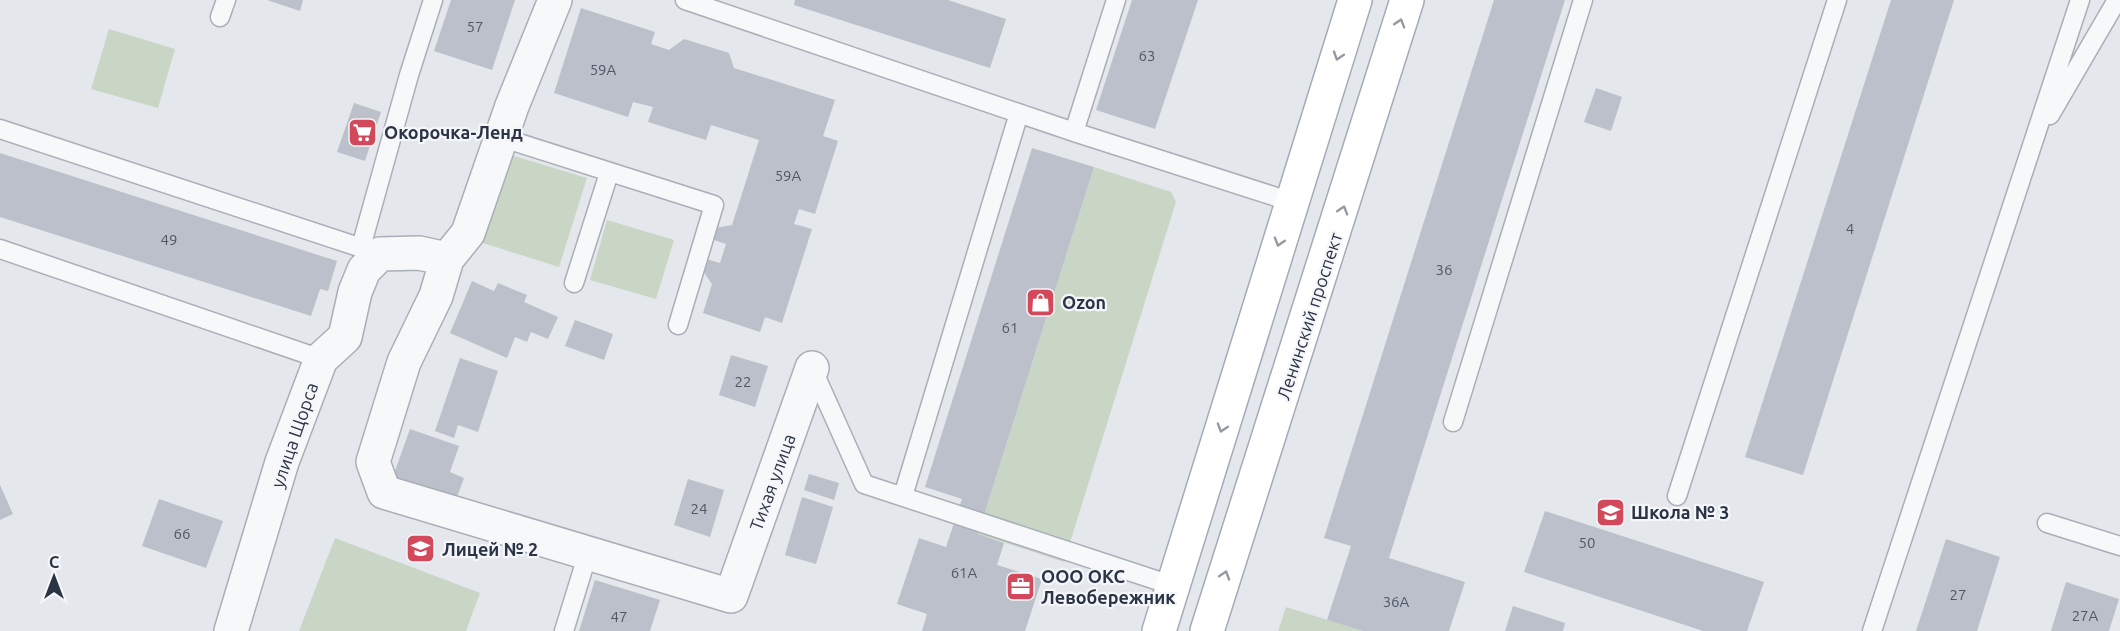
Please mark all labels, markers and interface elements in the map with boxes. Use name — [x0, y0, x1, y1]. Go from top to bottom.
house number: 57 — [467, 18, 483, 35]
one-way arrow — [1393, 18, 1405, 29]
house number: 63 — [1139, 47, 1155, 64]
one-way arrow — [1333, 50, 1345, 61]
house number: 59А — [590, 61, 617, 78]
supermarket icon: Окорочка-Ленд — [347, 116, 379, 148]
place label: Окорочка-Ленд — [384, 122, 523, 142]
house number: 59А — [775, 167, 802, 184]
one-way arrow — [1336, 205, 1348, 216]
house number: 4 — [1846, 220, 1854, 237]
street label: Ленинский проспект — [1273, 230, 1345, 402]
house number: 49 — [161, 231, 177, 248]
one-way arrow — [1274, 236, 1286, 247]
house number: 36 — [1436, 261, 1452, 278]
shop icon: Ozon — [1025, 286, 1057, 318]
place label: Ozon — [1062, 292, 1106, 312]
house number: 61 — [1002, 319, 1018, 336]
house number: 22 — [735, 373, 751, 390]
street label: улица Щорса — [267, 380, 321, 490]
one-way arrow — [1217, 422, 1229, 433]
street label: Тихая улица — [745, 431, 799, 533]
school or university icon: Школа № 3 — [1594, 496, 1626, 528]
house number: 24 — [691, 500, 707, 517]
place label: Школа № 3 — [1631, 502, 1729, 522]
house number: 66 — [174, 525, 190, 542]
school or university icon: Лицей № 2 — [405, 533, 437, 565]
house number: 50 — [1579, 534, 1595, 551]
place label: Лицей № 2 — [442, 539, 538, 559]
north arrow — [24, 547, 84, 607]
text: С — [49, 553, 59, 571]
house number: 61А — [951, 564, 978, 581]
place label: ООО ОКС Левобережник — [1041, 566, 1176, 607]
office icon: ООО ОКС Левобережник — [1004, 570, 1036, 602]
one-way arrow — [1218, 570, 1230, 581]
house number: 27 — [1950, 586, 1966, 603]
house number: 36А — [1383, 593, 1410, 610]
house number: 27А — [2072, 607, 2099, 624]
house number: 47 — [611, 608, 627, 625]

